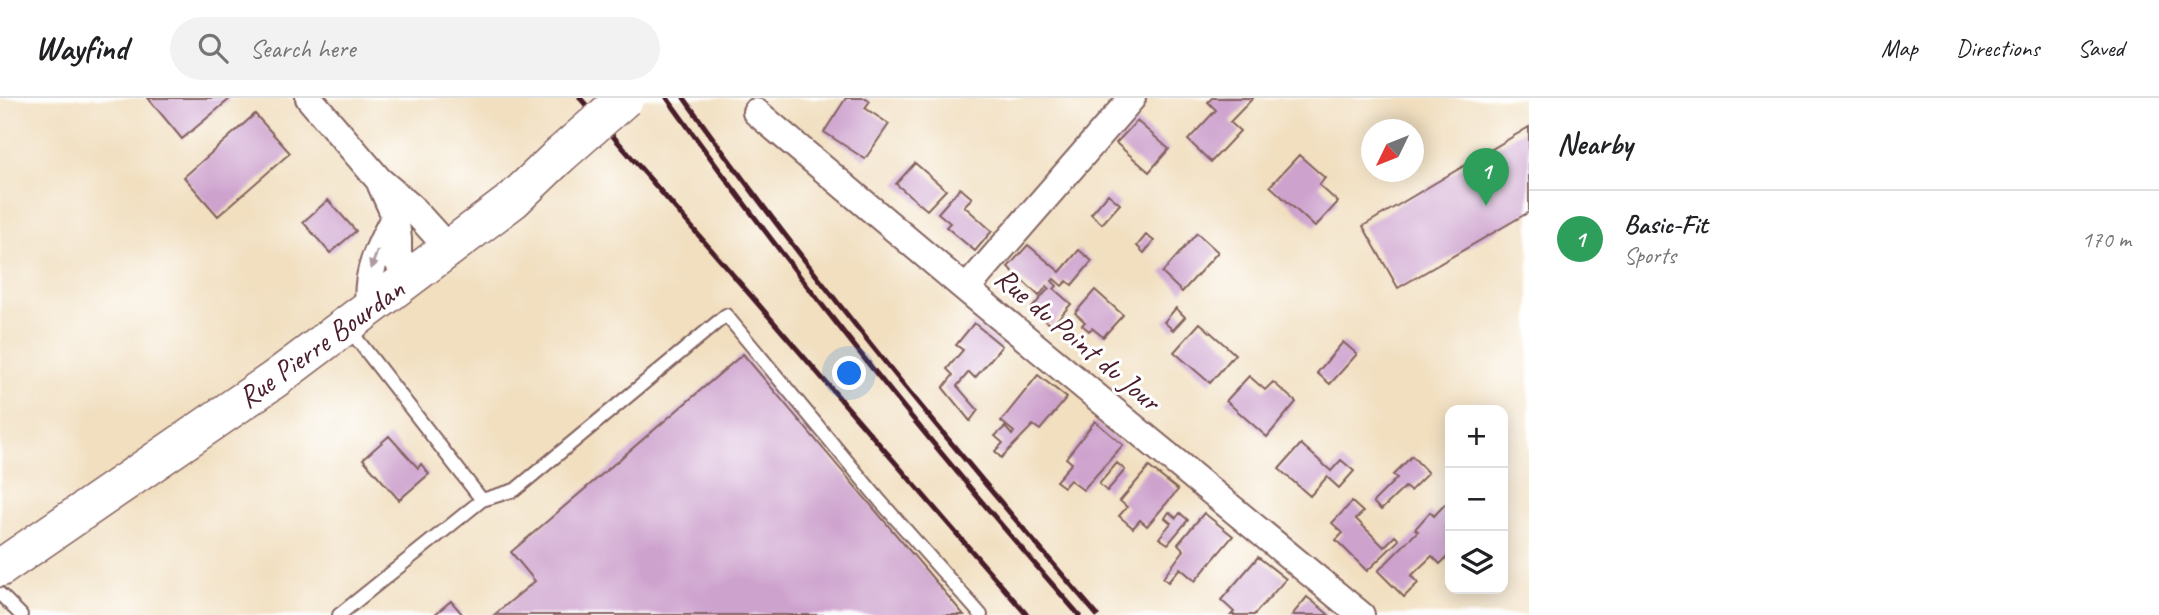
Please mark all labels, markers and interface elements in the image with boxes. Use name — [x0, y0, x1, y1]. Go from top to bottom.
search box — [170, 17, 660, 80]
text: Wayfind — [35, 27, 128, 69]
icon: search — [194, 29, 232, 67]
text: Search here — [250, 32, 356, 65]
text: Map — [1881, 33, 1918, 63]
text: Directions — [1956, 33, 2039, 63]
text: Saved — [2077, 33, 2124, 63]
north arrow — [1361, 119, 1424, 182]
text: Nearby — [1557, 125, 1633, 163]
pin: 1 — [1463, 148, 1509, 206]
text: Basic-Fit — [1624, 208, 1707, 241]
text: 1 — [1575, 225, 1585, 254]
text: 170 m — [2082, 225, 2131, 254]
text: Sports — [1624, 241, 1676, 270]
one-way arrow — [368, 250, 379, 271]
street label: Rue du Point du Jour — [987, 259, 1170, 421]
street label: Rue Pierre Bourdan — [230, 269, 412, 416]
your location — [832, 356, 866, 390]
map controls — [1445, 405, 1508, 594]
button: + — [1445, 405, 1508, 468]
button: − — [1445, 468, 1508, 531]
button: layers — [1445, 531, 1508, 594]

